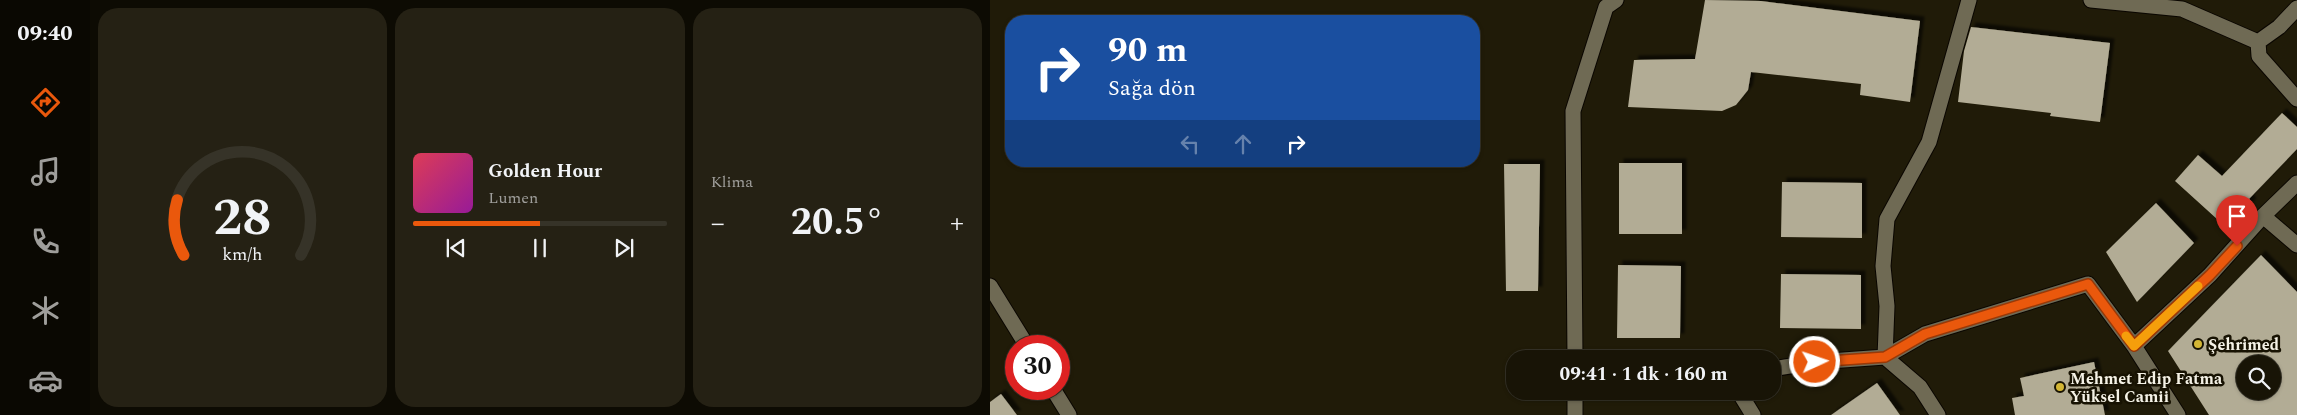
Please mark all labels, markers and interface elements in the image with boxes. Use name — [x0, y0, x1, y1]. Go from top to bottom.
text: 09:40 — [17, 17, 73, 50]
text: 90 m — [1108, 24, 1188, 77]
icon: right — [1025, 35, 1090, 100]
text: Sağa dön — [1108, 72, 1196, 105]
icon: directions — [28, 85, 63, 120]
icon: left — [1176, 130, 1204, 158]
icon: ahead — [1229, 130, 1257, 158]
icon: right — [1282, 130, 1310, 158]
icon: music — [28, 154, 63, 189]
text: Golden Hour — [488, 157, 602, 186]
text: Klima — [711, 170, 753, 194]
text: 28 — [213, 179, 272, 258]
text: Lumen — [488, 186, 538, 210]
text: 20.5° — [791, 194, 884, 252]
pin — [2216, 195, 2258, 246]
text: − — [711, 202, 725, 245]
text: + — [950, 202, 964, 245]
icon: arrive — [2223, 202, 2251, 230]
icon: phone — [28, 224, 63, 259]
icon: previous — [442, 234, 470, 262]
icon: pause — [526, 234, 554, 262]
icon: next — [610, 234, 638, 262]
text: km/h — [223, 241, 263, 268]
icon: climate — [28, 293, 63, 328]
place label: Şehrimed — [2208, 333, 2279, 357]
speed limit sign: 30 — [1005, 335, 1070, 400]
position arrow — [1788, 335, 1840, 387]
marker: Şehrimed — [2192, 338, 2204, 350]
map controls — [2236, 355, 2281, 400]
button: search — [2236, 355, 2281, 400]
text: 09:41 · 1 dk · 160 m — [1559, 360, 1728, 389]
icon: car — [28, 363, 63, 398]
place label: Mehmet Edip Fatma Yüksel Camii — [2070, 367, 2223, 409]
marker: Mehmet Edip Fatma Yüksel Camii — [2054, 381, 2066, 393]

